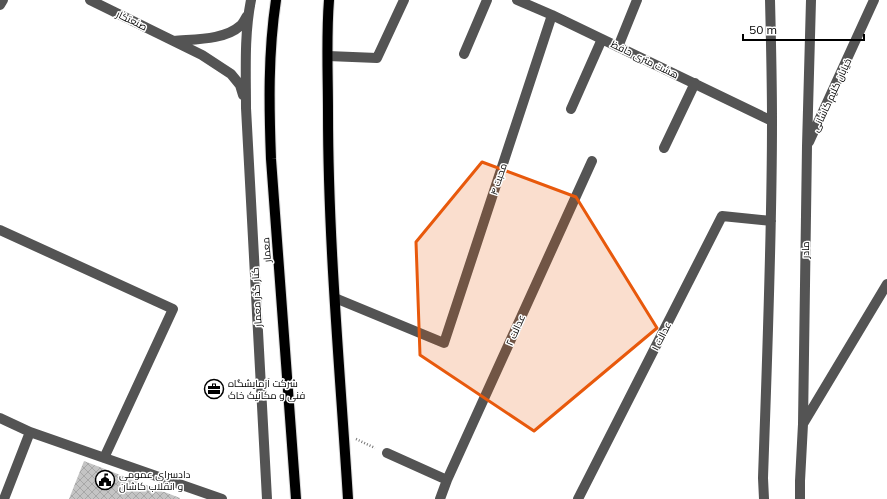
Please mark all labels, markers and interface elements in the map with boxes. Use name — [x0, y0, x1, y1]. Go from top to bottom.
street label: صنعتکار — [113, 7, 149, 33]
scale bar — [743, 16, 864, 42]
text: 50 m — [749, 22, 777, 37]
street label: هشت متری حافظ — [609, 37, 681, 81]
street label: خیابان کلیم کاشانی — [809, 56, 855, 135]
street label: محبت ۴ — [487, 162, 510, 197]
street label: معمار — [259, 237, 274, 264]
street label: مادر — [799, 241, 812, 260]
street label: کنار گذر معمار — [248, 267, 265, 328]
street label: عدالت ۲ — [503, 313, 528, 348]
street label: عدالت ۱ — [649, 320, 674, 353]
place label: شرکت آزمایشگاه فنی و مکانیک خاک — [228, 377, 305, 402]
office icon: شرکت آزمایشگاه فنی و مکانیک خاک — [203, 378, 225, 400]
place label: دادسرای عمومی و انقلاب کاشان — [119, 468, 191, 493]
public building icon: دادسرای عمومی و انقلاب کاشان — [94, 469, 116, 491]

